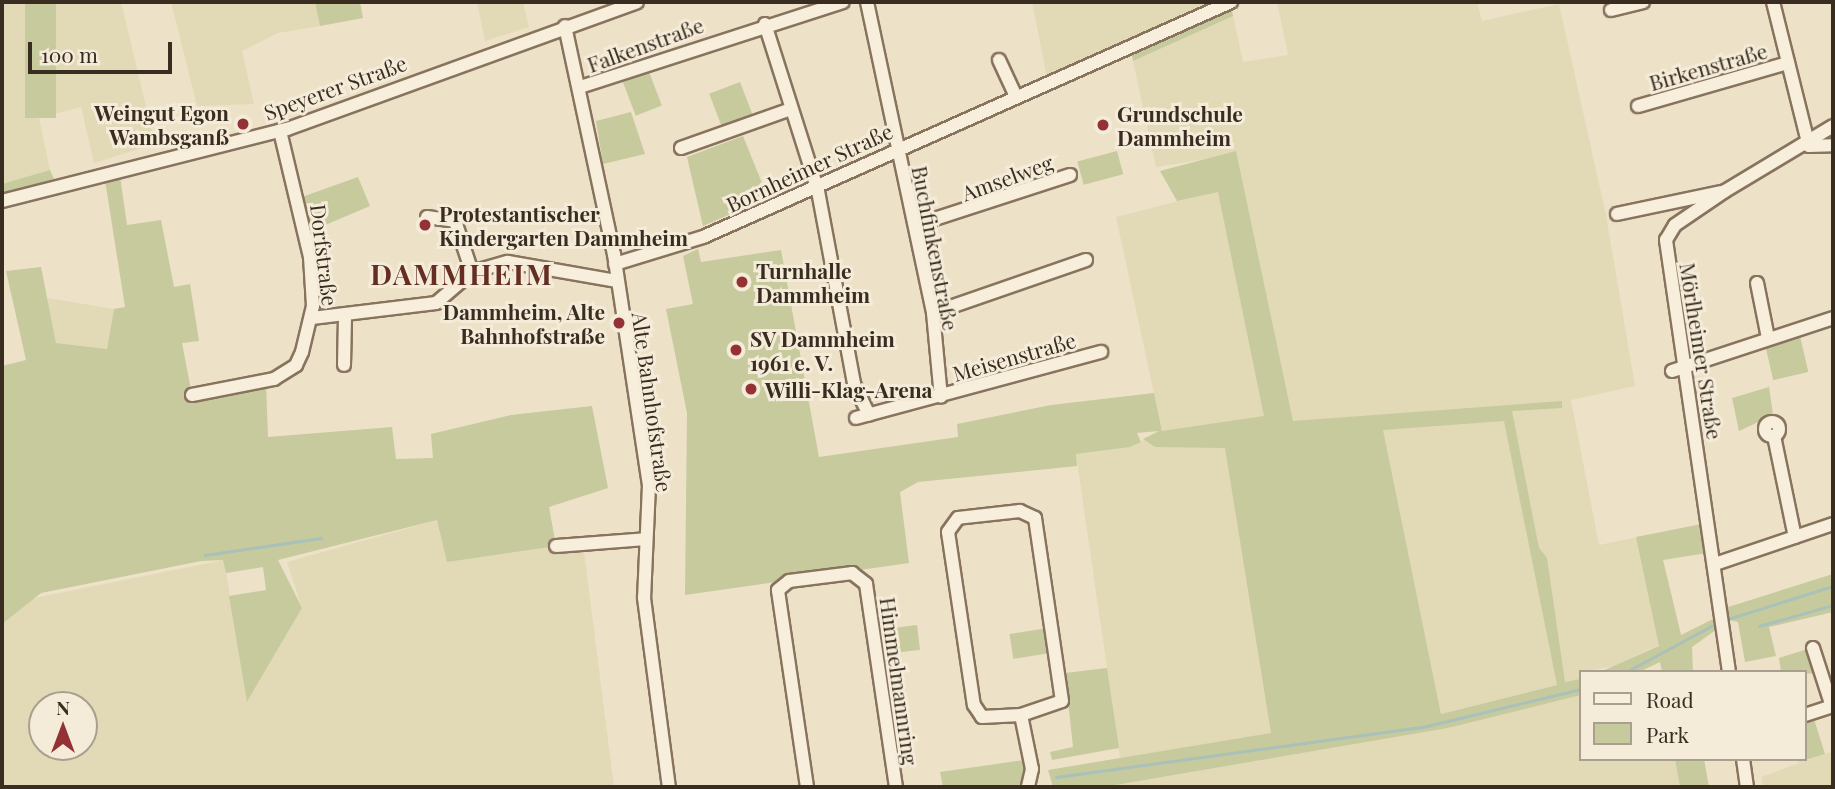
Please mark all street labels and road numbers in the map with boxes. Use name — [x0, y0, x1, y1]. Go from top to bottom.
street label: Falkenstraße — [583, 11, 707, 77]
street label: Birkenstraße — [1646, 37, 1770, 95]
street label: Speyerer Straße — [260, 49, 410, 125]
street label: Bornheimer Straße — [722, 117, 896, 217]
street label: Amselweg — [958, 149, 1056, 205]
street label: Buchfinkenstraße — [908, 164, 964, 332]
street label: Dorfstraße — [306, 203, 344, 307]
street label: Mörlheimer Straße — [1676, 261, 1728, 441]
street label: Alte Bahnhofstraße — [628, 310, 678, 494]
street label: Meisenstraße — [950, 326, 1078, 386]
street label: Himmelmannring — [876, 596, 924, 766]

